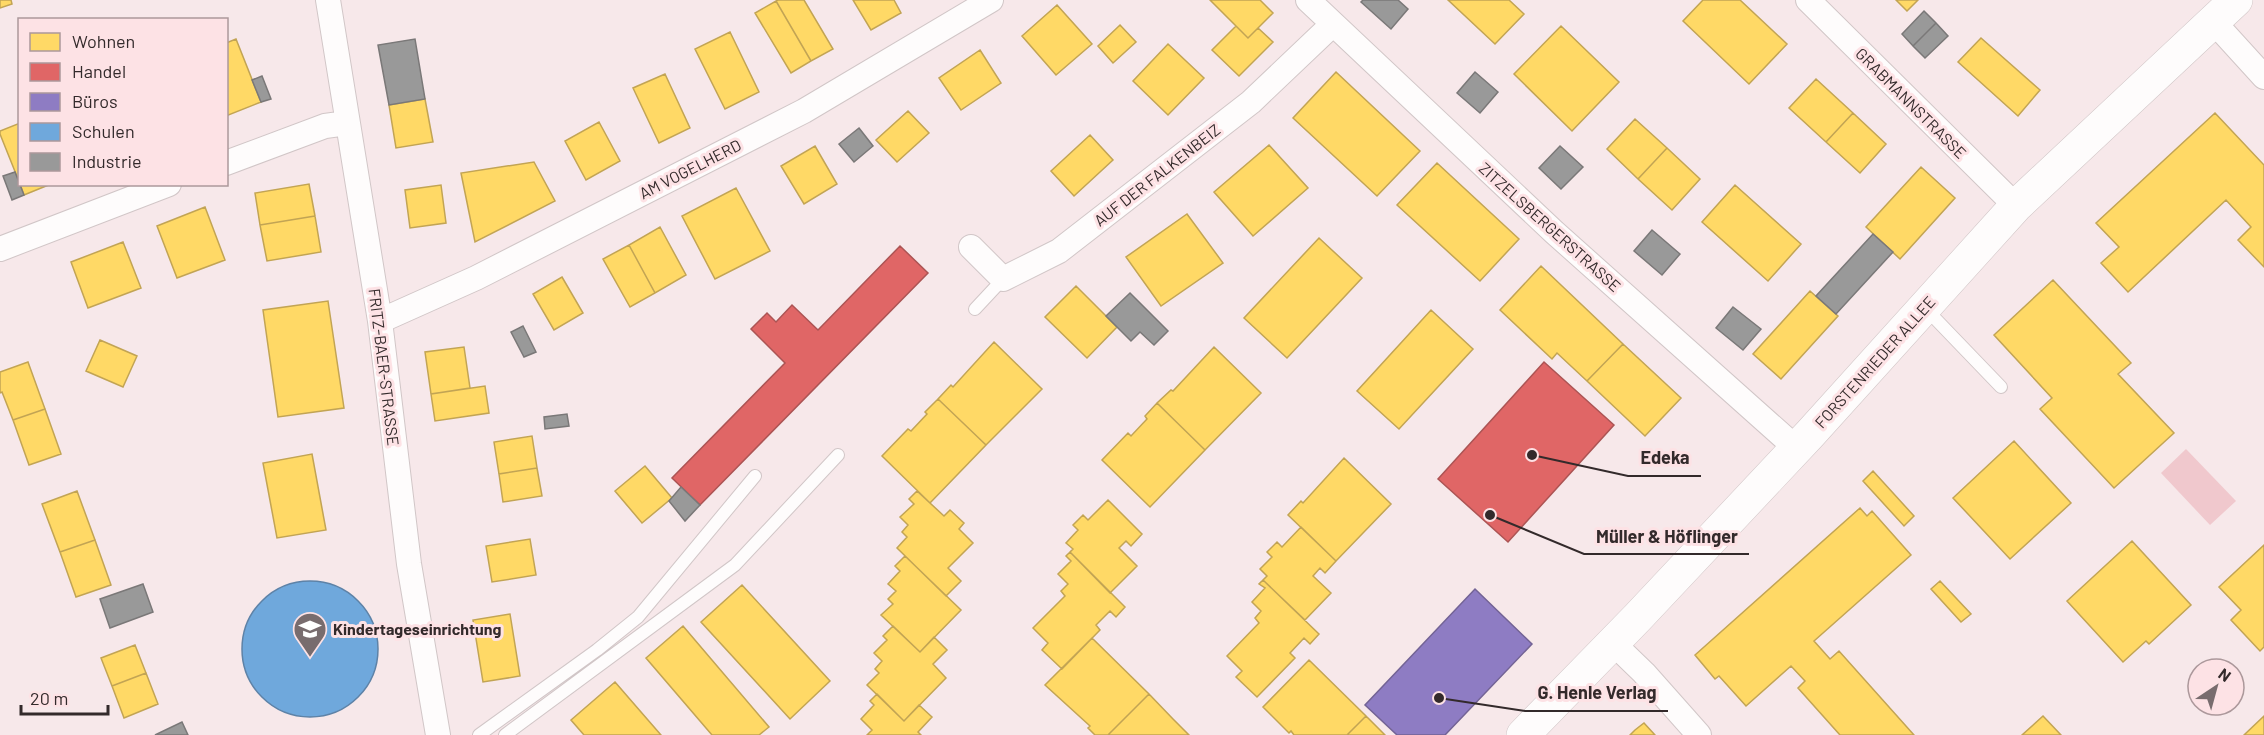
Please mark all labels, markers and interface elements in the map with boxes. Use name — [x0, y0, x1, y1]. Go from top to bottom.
legend — [18, 18, 228, 186]
text: Wohnen — [72, 30, 135, 52]
street label: GRABMANNSTRASSE — [1852, 43, 1971, 162]
text: Handel — [72, 60, 126, 82]
text: Büros — [72, 90, 118, 112]
text: Schulen — [72, 120, 135, 142]
street label: AUF DER FALKENBEIZ — [1090, 120, 1223, 230]
street label: AM VOGELHERD — [636, 135, 744, 202]
text: Industrie — [72, 150, 142, 172]
street label: ZITZELSBERGERSTRASSE — [1476, 158, 1625, 295]
street label: FRITZ-BAER-STRASSE — [365, 287, 404, 447]
street label: FORSTENRIEDER ALLEE — [1810, 292, 1939, 431]
callout: Edeka — [1628, 440, 1701, 476]
text: Edeka — [1640, 446, 1690, 468]
callout: Müller & Höflinger — [1584, 518, 1749, 554]
text: Müller & Höflinger — [1596, 525, 1738, 547]
school or university icon: Kindertageseinrichtung — [292, 611, 328, 658]
place label: Kindertageseinrichtung — [333, 619, 502, 638]
north arrow — [2186, 657, 2246, 717]
text: N — [2215, 664, 2235, 685]
callout: G. Henle Verlag — [1525, 675, 1668, 711]
scale bar — [21, 678, 108, 716]
text: G. Henle Verlag — [1538, 681, 1656, 703]
text: 20 m — [30, 687, 68, 709]

